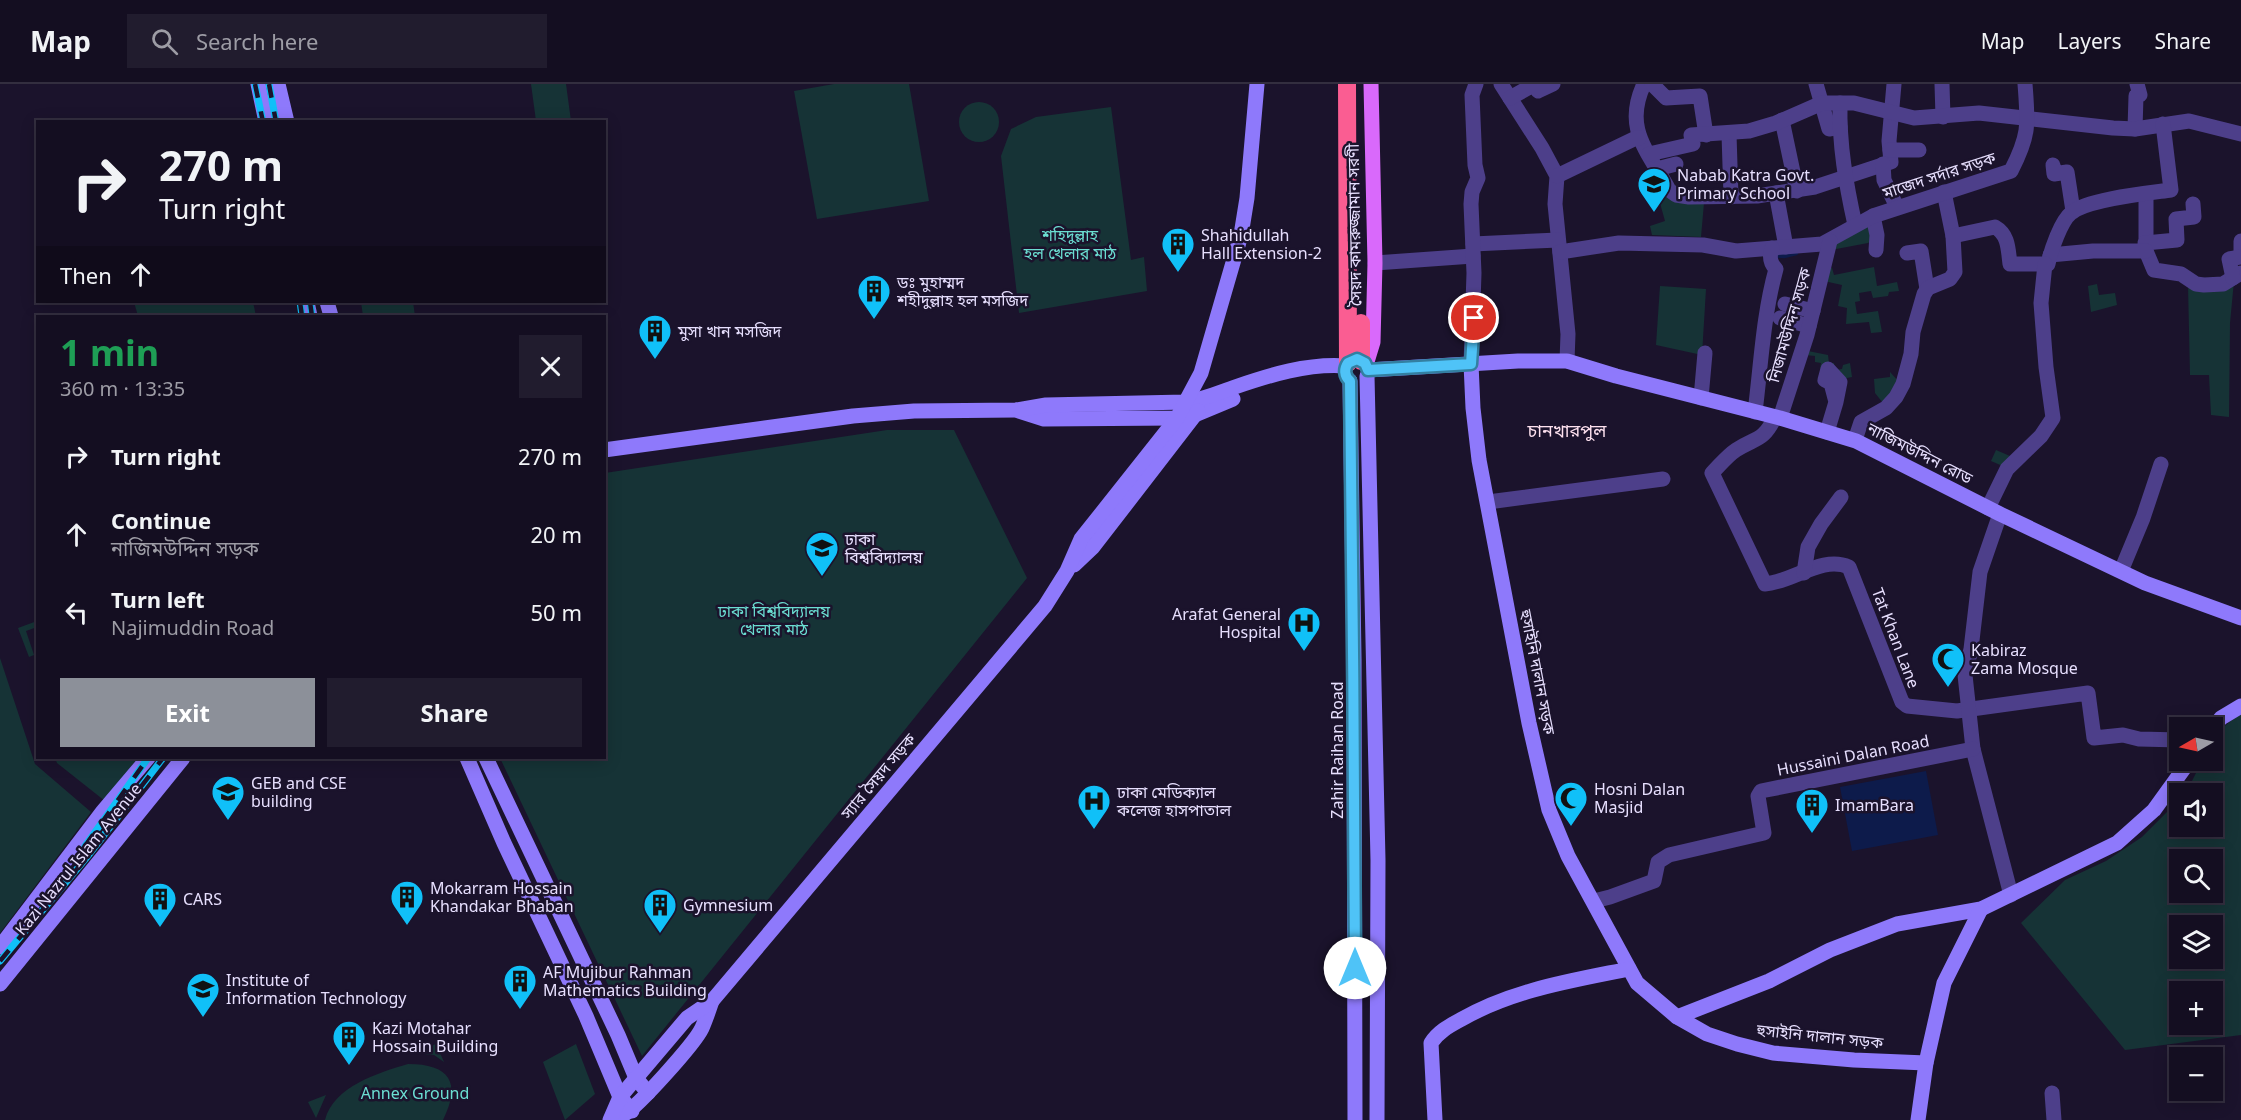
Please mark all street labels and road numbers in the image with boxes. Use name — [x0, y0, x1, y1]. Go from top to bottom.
street label: সৈয়দ কামরুজ্জামান সরণী — [1342, 143, 1366, 308]
street label: মাজেদ সর্দার সড়ক — [1879, 146, 1999, 204]
street label: নিজামউদ্দিন সড়ক — [1762, 264, 1816, 386]
street label: নাজিমউদ্দিন রোড — [1863, 417, 1977, 489]
street label: Tat Khan Lane — [1867, 585, 1925, 691]
street label: হুসাইনি দালান সড়ক — [1515, 607, 1561, 737]
street label: Zahir Raihan Road — [1326, 681, 1348, 819]
street label: স্যার সৈয়দ সড়ক — [835, 728, 921, 824]
street label: Hussaini Dalan Road — [1775, 729, 1931, 781]
street label: Kazi Nazrul Islam Avenue — [10, 778, 146, 940]
street label: হুসাইনি দালান সড়ক — [1755, 1018, 1885, 1054]

